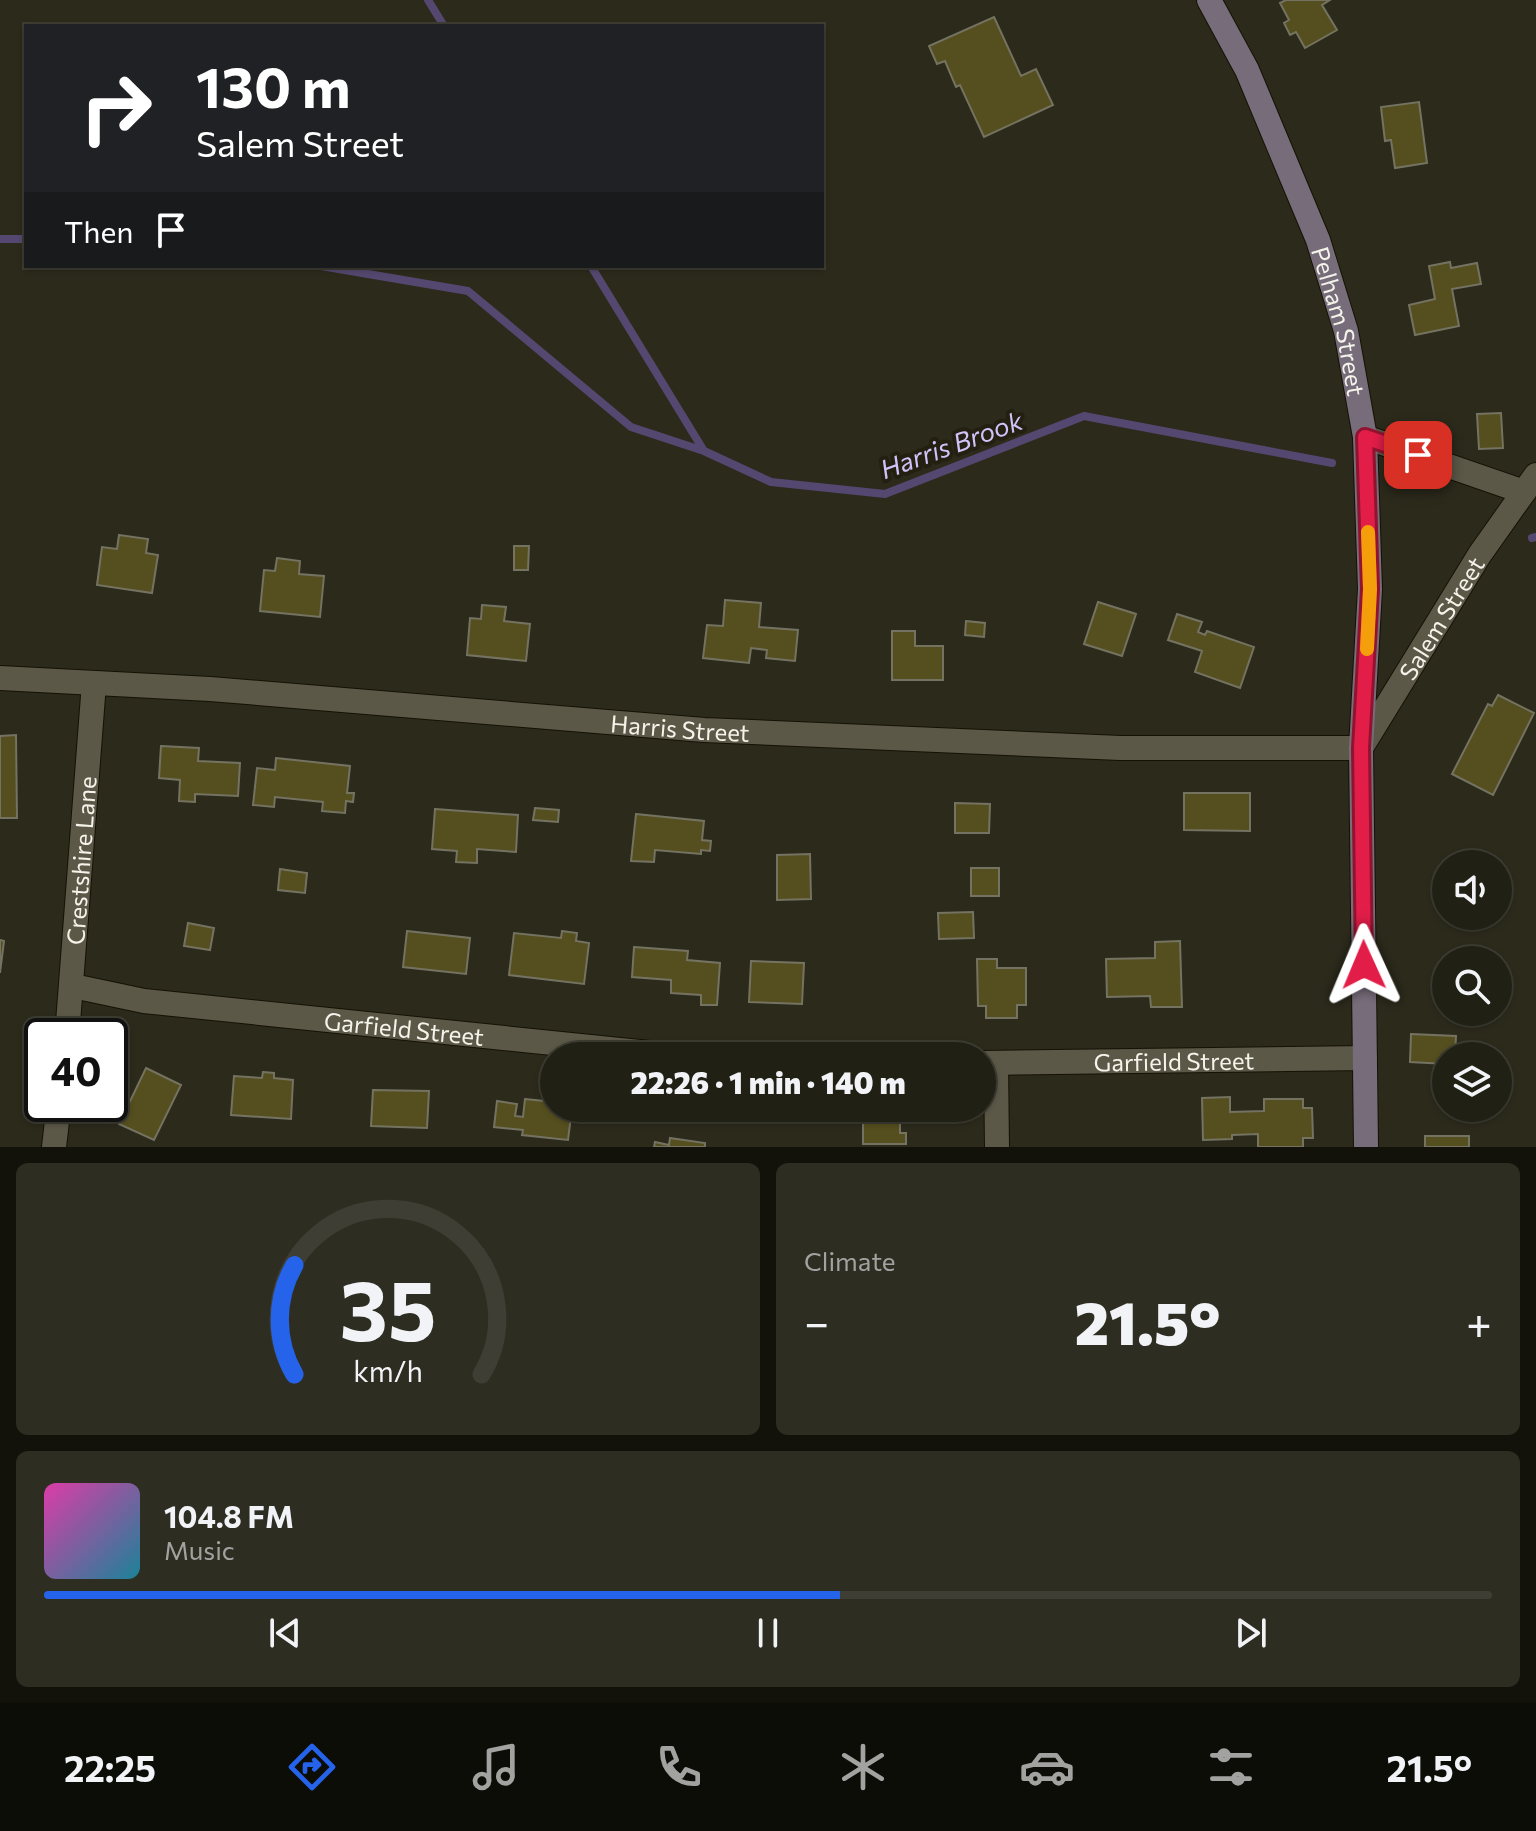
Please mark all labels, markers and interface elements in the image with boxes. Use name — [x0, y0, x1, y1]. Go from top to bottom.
text: 130 m — [196, 51, 351, 120]
icon: right — [64, 56, 168, 160]
text: Salem Street — [196, 120, 404, 164]
icon: arrive — [149, 208, 193, 252]
text: Then — [64, 212, 133, 249]
street label: Pelham Street — [1306, 243, 1372, 398]
water label: Harris Brook — [876, 404, 1027, 484]
pin — [1384, 421, 1452, 489]
icon: arrive — [1396, 433, 1440, 477]
street label: Salem Street — [1392, 551, 1490, 685]
street label: Harris Street — [609, 708, 750, 746]
street label: Crestshire Lane — [60, 775, 101, 946]
map controls — [1432, 850, 1512, 1122]
button: sound — [1432, 850, 1512, 930]
position arrow — [1322, 923, 1406, 1007]
button: search — [1432, 946, 1512, 1026]
street label: Garfield Street — [323, 1005, 486, 1050]
speed limit sign: 40 — [24, 1018, 128, 1122]
button: layers — [1432, 1042, 1512, 1122]
street label: Garfield Street — [1094, 1045, 1255, 1076]
text: 22:26 · 1 min · 140 m — [630, 1063, 906, 1100]
text: Climate — [804, 1245, 896, 1276]
text: 35 — [340, 1256, 436, 1358]
text: 21.5° — [1074, 1284, 1221, 1357]
text: − — [804, 1294, 829, 1348]
text: + — [1466, 1294, 1492, 1348]
text: km/h — [353, 1353, 423, 1388]
text: 104.8 FM — [164, 1497, 294, 1534]
text: Music — [164, 1534, 235, 1565]
icon: previous — [263, 1611, 307, 1655]
icon: pause — [746, 1611, 790, 1655]
icon: next — [1229, 1611, 1273, 1655]
icon: directions — [284, 1739, 340, 1795]
icon: music — [468, 1739, 524, 1795]
icon: phone — [651, 1739, 707, 1795]
icon: climate — [835, 1739, 891, 1795]
icon: car — [1019, 1739, 1075, 1795]
icon: filters — [1203, 1739, 1259, 1795]
text: 22:25 — [64, 1745, 156, 1789]
text: 21.5° — [1387, 1745, 1472, 1789]

